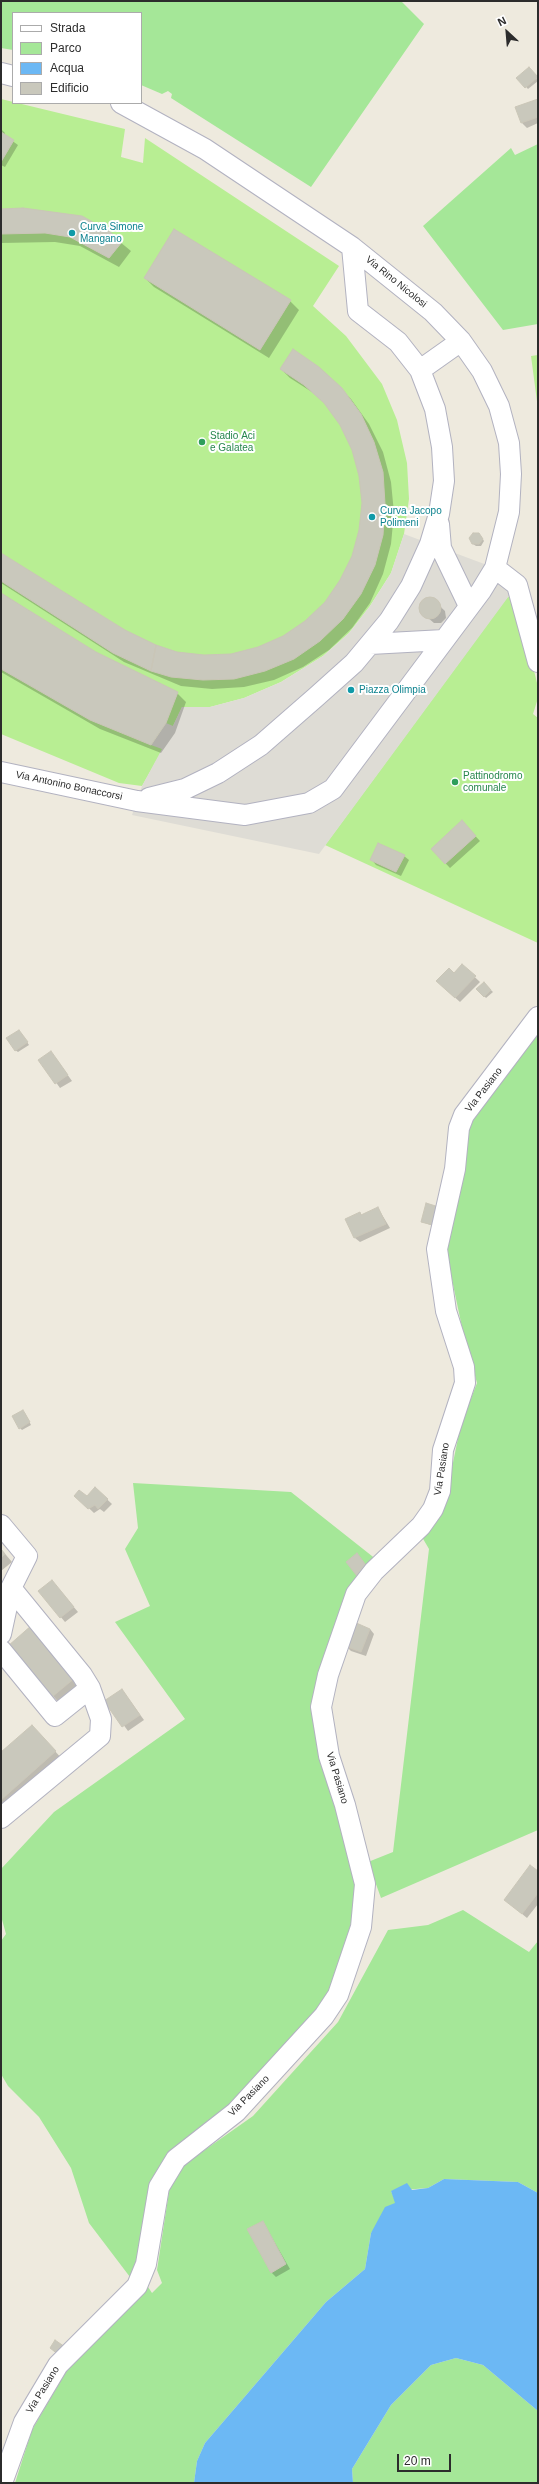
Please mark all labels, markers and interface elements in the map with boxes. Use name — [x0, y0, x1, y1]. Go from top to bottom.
legend — [12, 12, 142, 104]
north arrow — [487, 12, 527, 52]
text: N — [496, 14, 508, 28]
text: Strada — [50, 21, 85, 35]
text: Parco — [50, 41, 81, 55]
text: Acqua — [50, 61, 84, 75]
text: Edificio — [50, 81, 89, 95]
place label: Curva Simone Mangano — [80, 221, 143, 244]
marker: Curva Simone Mangano — [67, 228, 77, 238]
street label: Via Rino Nicolosi — [363, 254, 429, 310]
place label: Stadio Aci e Galatea — [210, 430, 255, 454]
marker: Stadio Aci e Galatea — [197, 437, 207, 447]
place label: Curva Jacopo Polimeni — [380, 505, 442, 528]
marker: Curva Jacopo Polimeni — [367, 512, 377, 522]
place label: Piazza Olimpia — [359, 684, 426, 696]
marker: Piazza Olimpia — [346, 685, 356, 695]
street label: Via Antonino Bonaccorsi — [15, 769, 123, 803]
place label: Pattinodromo comunale — [463, 770, 522, 794]
marker: Pattinodromo comunale — [450, 777, 460, 787]
street label: Via Pasiano — [463, 1065, 505, 1115]
street label: Via Pasiano — [432, 1442, 452, 1496]
street label: Via Pasiano — [323, 1751, 351, 1805]
street label: Via Pasiano — [226, 2073, 272, 2119]
street label: Via Pasiano — [24, 2364, 62, 2416]
scale bar — [399, 2446, 453, 2472]
text: 20 m — [404, 2454, 431, 2468]

